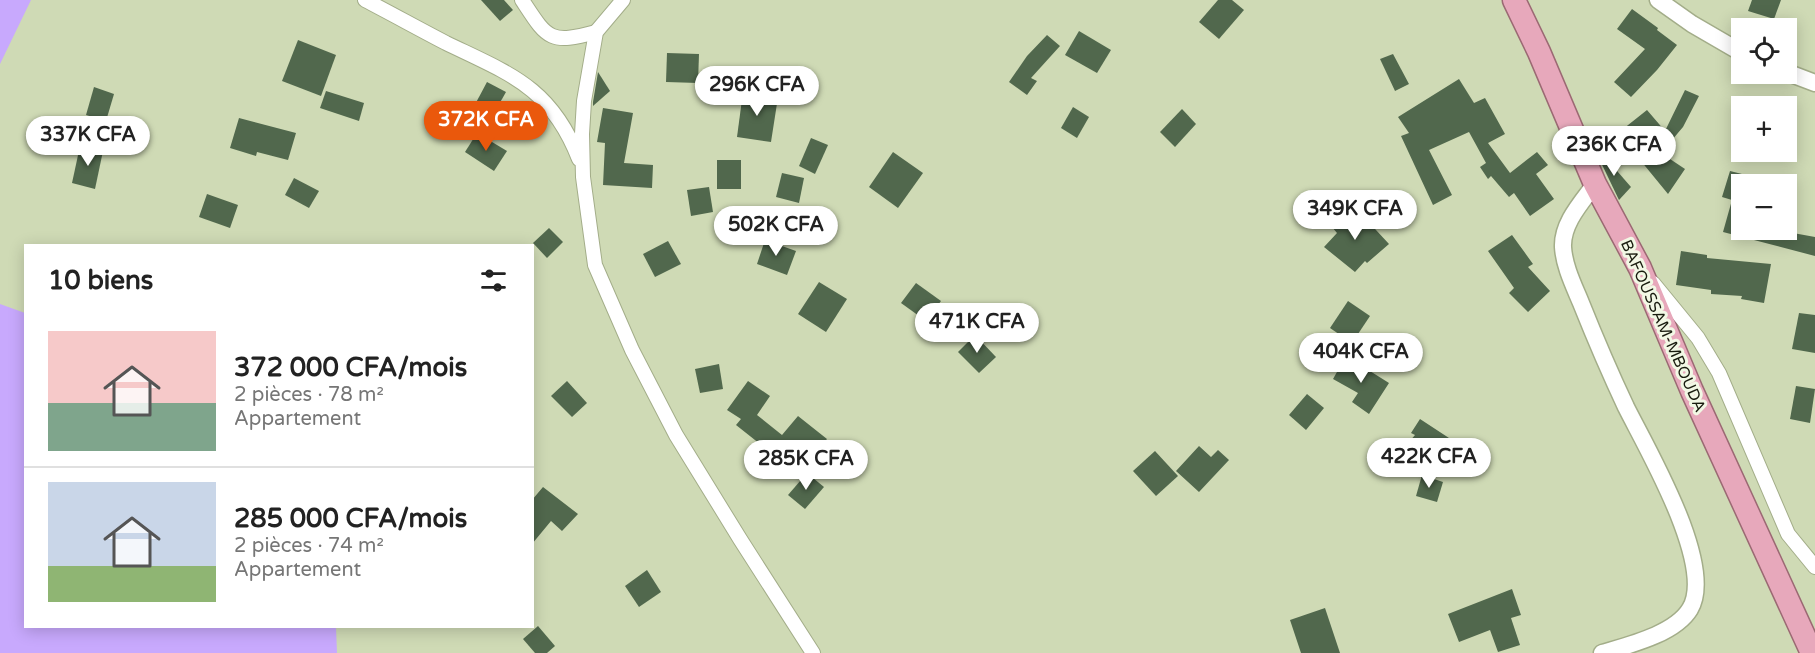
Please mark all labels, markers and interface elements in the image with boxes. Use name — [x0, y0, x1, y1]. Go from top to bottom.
map controls — [1731, 18, 1797, 240]
button: locate — [1731, 18, 1797, 84]
pin: 296K CFA — [695, 66, 819, 117]
text: 296K CFA — [709, 73, 805, 97]
button: + — [1731, 96, 1797, 162]
pin: 372K CFA — [424, 101, 548, 152]
text: 372K CFA — [438, 108, 534, 132]
pin: 337K CFA — [26, 116, 150, 167]
text: 337K CFA — [40, 123, 136, 147]
pin: 236K CFA — [1552, 126, 1676, 177]
text: 236K CFA — [1566, 133, 1662, 157]
button: − — [1731, 174, 1797, 240]
pin: 349K CFA — [1293, 190, 1417, 241]
text: 349K CFA — [1307, 197, 1403, 221]
pin: 502K CFA — [714, 206, 838, 257]
text: 502K CFA — [728, 213, 824, 237]
street label: BAFOUSSAM-MBOUDA — [1616, 237, 1710, 415]
icon: filters — [477, 264, 510, 297]
text: 10 biens — [48, 265, 153, 296]
pin: 471K CFA — [915, 303, 1039, 354]
text: 471K CFA — [929, 310, 1025, 334]
pin: 404K CFA — [1299, 333, 1423, 384]
text: 404K CFA — [1313, 340, 1409, 364]
text: 372 000 CFA/mois — [234, 352, 467, 383]
icon: home — [96, 355, 168, 427]
text: 2 pièces · 78 m² — [234, 383, 384, 407]
text: Appartement — [234, 407, 361, 431]
pin: 422K CFA — [1367, 438, 1491, 489]
pin: 285K CFA — [744, 440, 868, 491]
text: 422K CFA — [1381, 445, 1477, 469]
text: 285K CFA — [758, 447, 854, 471]
text: 285 000 CFA/mois — [234, 503, 467, 534]
icon: home — [96, 506, 168, 578]
text: 2 pièces · 74 m² — [234, 534, 384, 558]
text: Appartement — [234, 558, 361, 582]

